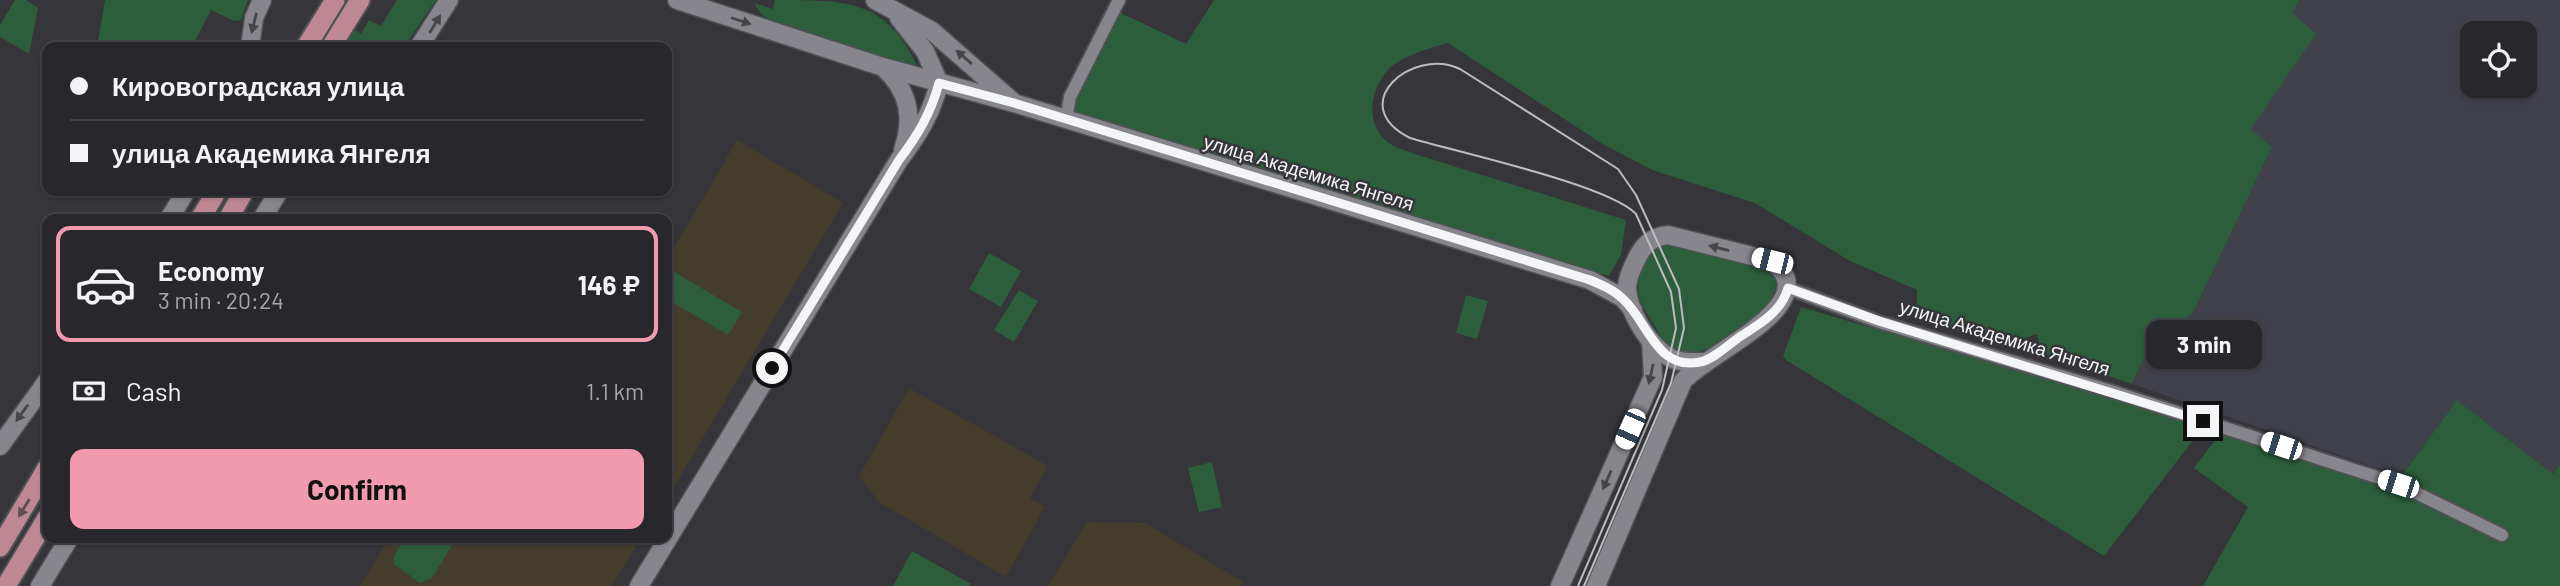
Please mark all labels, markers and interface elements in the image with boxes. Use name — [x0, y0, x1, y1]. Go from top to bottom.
one-way arrow — [248, 12, 259, 34]
one-way arrow — [428, 14, 441, 34]
one-way arrow — [731, 17, 752, 27]
map controls — [2460, 21, 2537, 98]
button: locate — [2460, 21, 2537, 98]
one-way arrow — [955, 50, 972, 65]
text: Кировоградская улица — [112, 70, 404, 101]
street label: улица Академика Янгеля — [1201, 129, 1417, 215]
text: улица Академика Янгеля — [112, 137, 431, 168]
one-way arrow — [1708, 242, 1730, 253]
car — [1750, 246, 1795, 276]
icon: car — [74, 253, 137, 316]
text: Economy — [158, 255, 264, 286]
text: 146 ₽ — [578, 269, 640, 300]
text: 3 min · 20:24 — [158, 286, 284, 314]
street label: улица Академика Янгеля — [1897, 294, 2113, 380]
callout: 3 min — [2145, 320, 2261, 368]
text: 3 min — [2177, 330, 2231, 358]
route start — [756, 352, 788, 384]
one-way arrow — [1646, 364, 1657, 386]
icon: cash — [70, 372, 108, 410]
text: Cash — [126, 375, 181, 406]
text: 1.1 km — [586, 377, 644, 405]
one-way arrow — [16, 404, 30, 422]
route end — [2187, 405, 2219, 437]
car — [1612, 406, 1649, 452]
car — [2258, 430, 2305, 462]
button: Confirm — [70, 449, 644, 529]
car — [2375, 468, 2422, 500]
one-way arrow — [1601, 470, 1613, 490]
one-way arrow — [17, 498, 30, 517]

